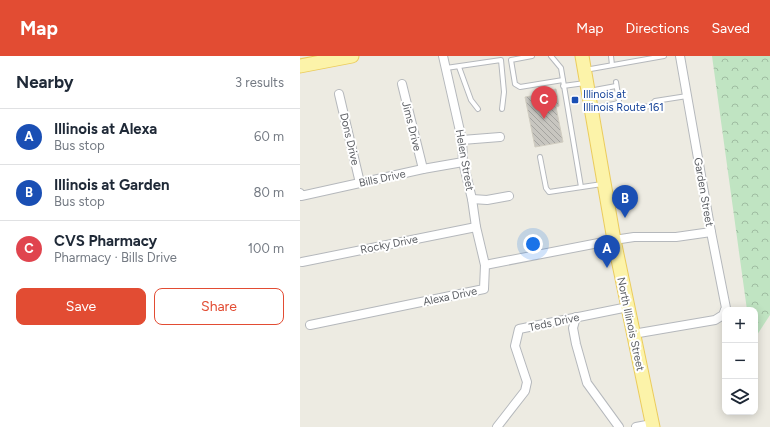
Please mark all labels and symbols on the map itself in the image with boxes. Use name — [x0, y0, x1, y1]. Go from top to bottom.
pin: C — [531, 86, 557, 119]
place label: Illinois at Illinois Route 161 — [583, 88, 664, 114]
marker: Illinois at Illinois Route 161 — [570, 95, 580, 105]
street label: Jims Drive — [399, 100, 424, 152]
street label: Dons Drive — [337, 112, 362, 167]
street label: Helen Street — [453, 128, 476, 192]
street label: Garden Street — [691, 157, 716, 228]
street label: Bills Drive — [358, 167, 407, 190]
pin: B — [612, 185, 638, 218]
street label: Rocky Drive — [359, 233, 419, 256]
your location — [523, 234, 543, 254]
pin: A — [594, 235, 620, 268]
street label: North Illinois Street — [614, 276, 647, 372]
street label: Alexa Drive — [422, 284, 478, 309]
street label: Teds Drive — [528, 311, 580, 334]

